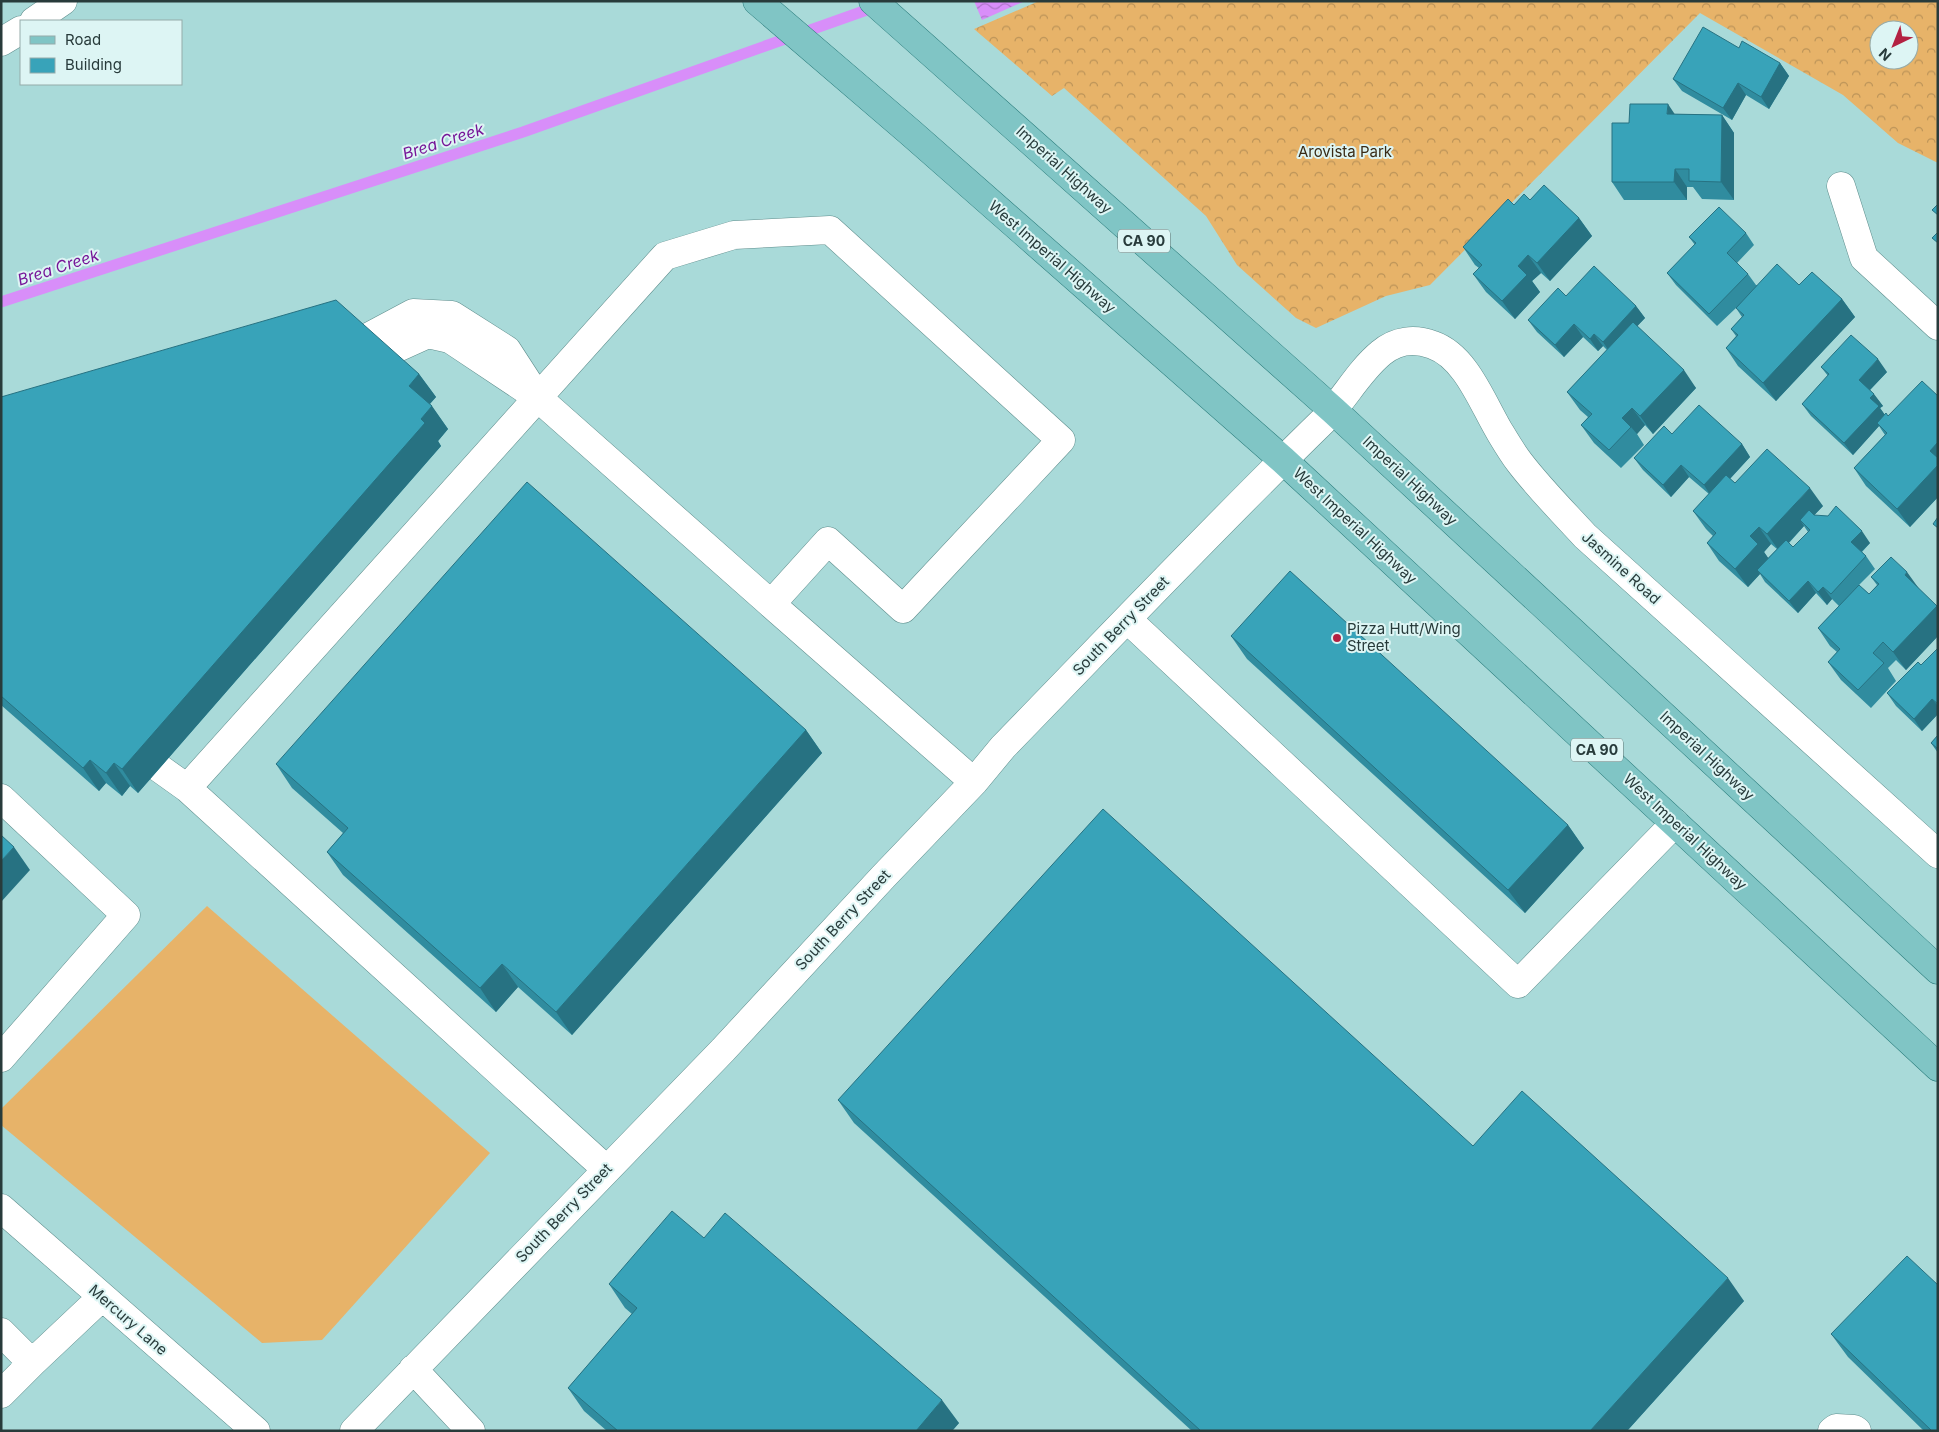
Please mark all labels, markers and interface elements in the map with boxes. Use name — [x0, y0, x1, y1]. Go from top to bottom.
legend — [20, 20, 182, 85]
north arrow — [1869, 20, 1919, 70]
text: Road — [65, 30, 101, 49]
text: N — [1875, 45, 1894, 65]
text: Building — [65, 55, 122, 74]
water label: Brea Creek — [400, 118, 486, 164]
street label: Imperial Highway — [1012, 122, 1117, 218]
park label: Arovista Park — [1298, 142, 1393, 161]
street label: West Imperial Highway — [985, 196, 1120, 317]
road number: CA 90 — [1118, 230, 1170, 252]
water label: Brea Creek — [15, 244, 101, 290]
street label: Imperial Highway — [1359, 432, 1462, 530]
street label: West Imperial Highway — [1289, 463, 1422, 588]
street label: Jasmine Road — [1578, 527, 1665, 608]
street label: South Berry Street — [1068, 572, 1173, 679]
place label: Pizza Hutt/Wing Street — [1347, 619, 1461, 655]
marker: Pizza Hutt/Wing Street — [1331, 632, 1343, 644]
street label: Imperial Highway — [1656, 707, 1759, 805]
road number: CA 90 — [1571, 738, 1623, 762]
street label: West Imperial Highway — [1619, 769, 1752, 894]
street label: South Berry Street — [791, 865, 894, 974]
street label: South Berry Street — [511, 1159, 616, 1266]
street label: Mercury Lane — [85, 1280, 172, 1359]

